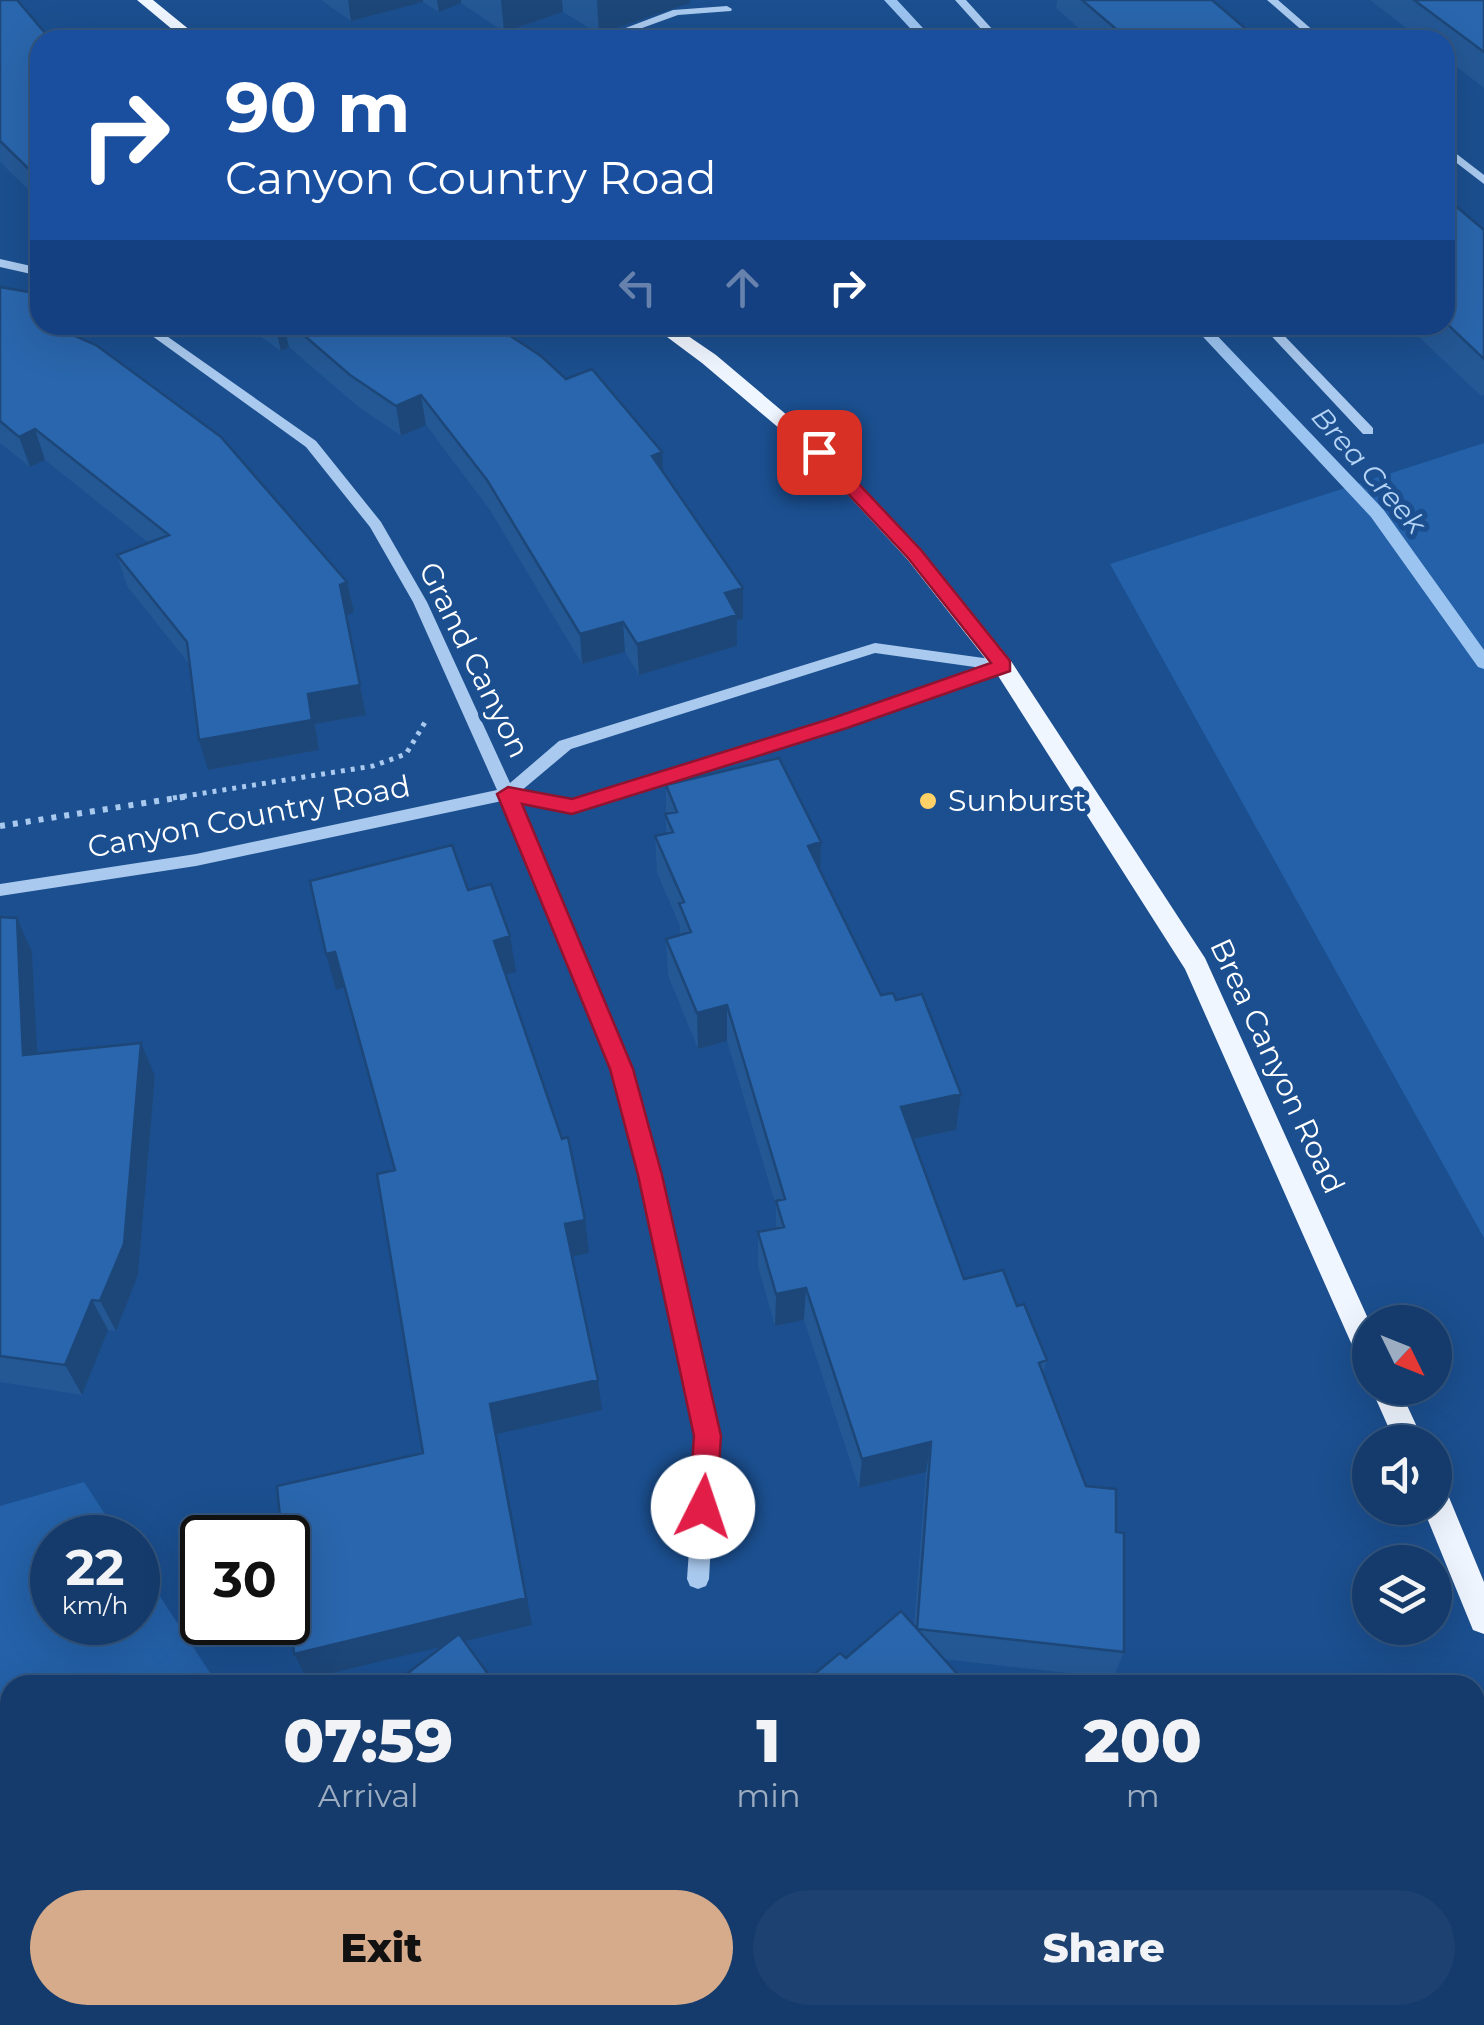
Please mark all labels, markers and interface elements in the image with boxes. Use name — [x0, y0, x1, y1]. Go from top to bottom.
text: 90 m — [225, 64, 410, 150]
icon: right — [60, 70, 190, 200]
text: Canyon Country Road — [225, 150, 716, 205]
icon: left — [610, 260, 665, 315]
icon: ahead — [715, 260, 770, 315]
icon: right — [820, 260, 875, 315]
water label: Brea Creek — [1305, 400, 1434, 541]
pin — [777, 410, 862, 495]
icon: arrive — [792, 425, 847, 480]
street label: Grand Canyon — [411, 556, 538, 764]
street label: Canyon Country Road — [85, 767, 413, 866]
place label: Sunburst — [948, 782, 1086, 819]
marker: Sunburst — [917, 790, 939, 812]
street label: Brea Canyon Road — [1202, 932, 1353, 1199]
north arrow — [1352, 1305, 1452, 1405]
map controls — [1352, 1305, 1452, 1645]
button: sound — [1352, 1425, 1452, 1525]
position arrow — [651, 1455, 755, 1559]
speed limit sign: 30 — [180, 1515, 310, 1645]
text: 22 — [66, 1537, 125, 1598]
button: layers — [1352, 1545, 1452, 1645]
text: km/h — [62, 1590, 128, 1620]
text: 07:59 — [283, 1704, 453, 1777]
text: 1 — [756, 1704, 781, 1777]
text: 200 — [1084, 1704, 1202, 1777]
text: Arrival — [318, 1776, 419, 1815]
text: min — [736, 1776, 801, 1815]
text: m — [1126, 1776, 1160, 1815]
button: Exit — [30, 1890, 733, 2005]
button: Share — [753, 1890, 1455, 2005]

